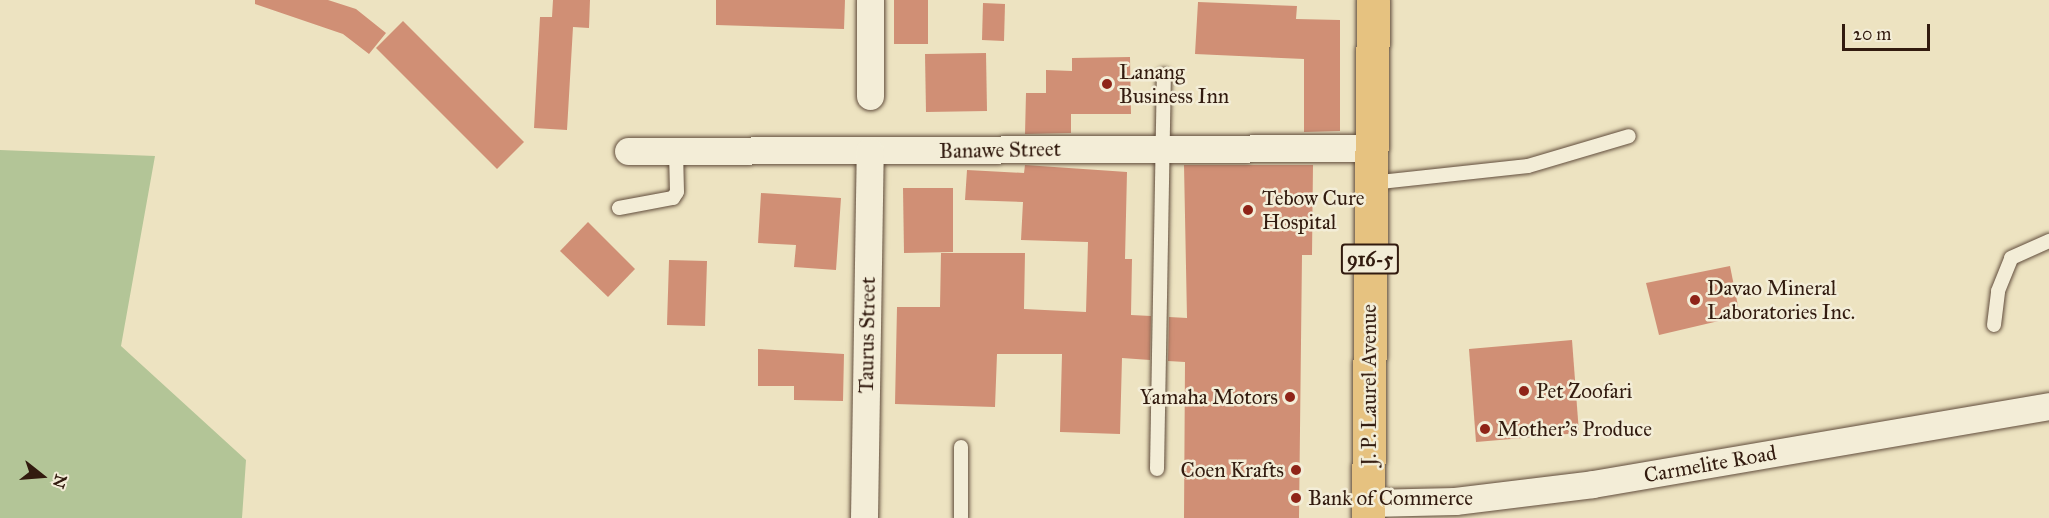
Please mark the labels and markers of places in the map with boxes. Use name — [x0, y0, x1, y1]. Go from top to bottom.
place label: Lanang Business Inn — [1119, 59, 1229, 109]
marker: Lanang Business Inn — [1100, 77, 1114, 91]
place label: Tebow Cure Hospital — [1262, 185, 1365, 235]
marker: Tebow Cure Hospital — [1239, 201, 1257, 219]
place label: Davao Mineral Laboratories Inc. — [1707, 275, 1855, 325]
marker: Davao Mineral Laboratories Inc. — [1688, 293, 1702, 307]
place label: Pet Zoofari — [1536, 378, 1632, 404]
place label: Yamaha Motors — [1140, 384, 1278, 410]
marker: Pet Zoofari — [1517, 384, 1531, 398]
marker: Yamaha Motors — [1283, 390, 1297, 404]
place label: Mother's Produce — [1497, 416, 1652, 442]
marker: Mother's Produce — [1478, 422, 1492, 436]
place label: Coen Krafts — [1180, 457, 1284, 483]
marker: Coen Krafts — [1289, 463, 1303, 477]
place label: Bank of Commerce — [1308, 485, 1473, 511]
marker: Bank of Commerce — [1289, 491, 1303, 505]

